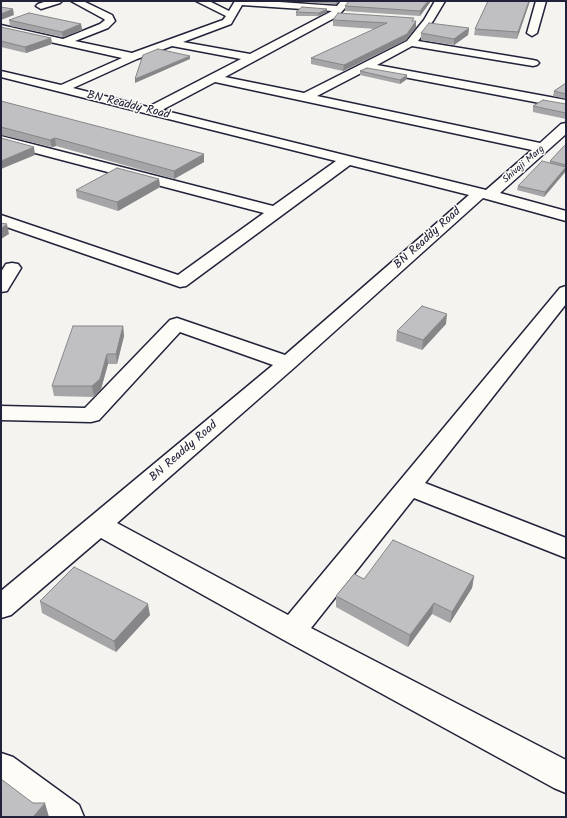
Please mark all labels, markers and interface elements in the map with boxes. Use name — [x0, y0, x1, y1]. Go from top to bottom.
street label: BN Readdy Road — [85, 89, 171, 123]
street label: Shivaji Marg — [501, 144, 547, 186]
street label: BN Readdy Road — [392, 205, 464, 273]
street label: BN Readdy Road — [147, 419, 221, 485]

